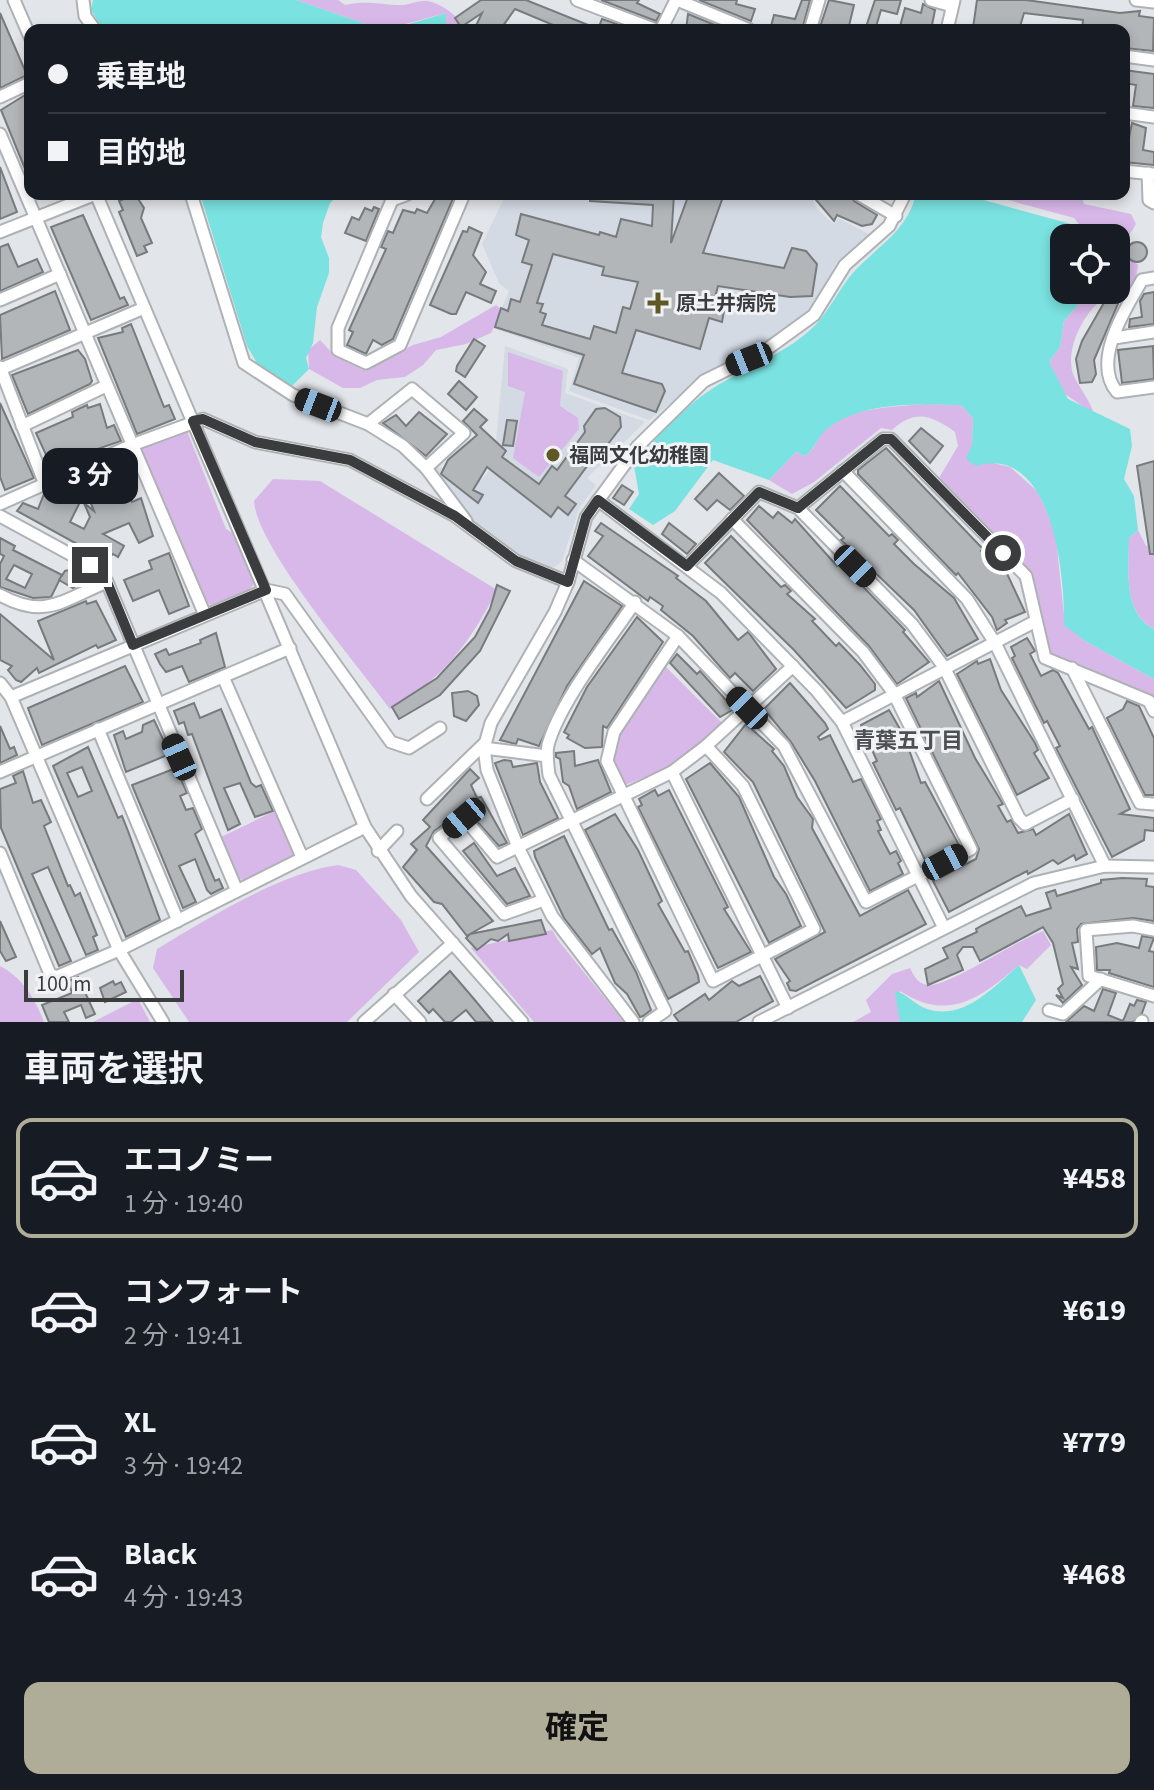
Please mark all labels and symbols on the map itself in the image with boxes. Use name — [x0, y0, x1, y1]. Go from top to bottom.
place label: 原土井病院 — [676, 290, 776, 318]
marker: 原土井病院 — [647, 292, 669, 314]
car — [722, 339, 776, 379]
car — [291, 385, 345, 425]
place label: 福岡文化幼稚園 — [569, 442, 709, 470]
marker: 福岡文化幼稚園 — [544, 446, 562, 464]
callout: 3 分 — [42, 449, 138, 505]
route start — [985, 535, 1021, 571]
car — [830, 541, 880, 591]
route end — [72, 547, 108, 583]
car — [722, 682, 772, 734]
district label: 青葉五丁目 — [853, 725, 963, 757]
car — [158, 730, 200, 784]
car — [438, 793, 490, 843]
car — [918, 840, 972, 884]
scale bar — [24, 966, 184, 1002]

